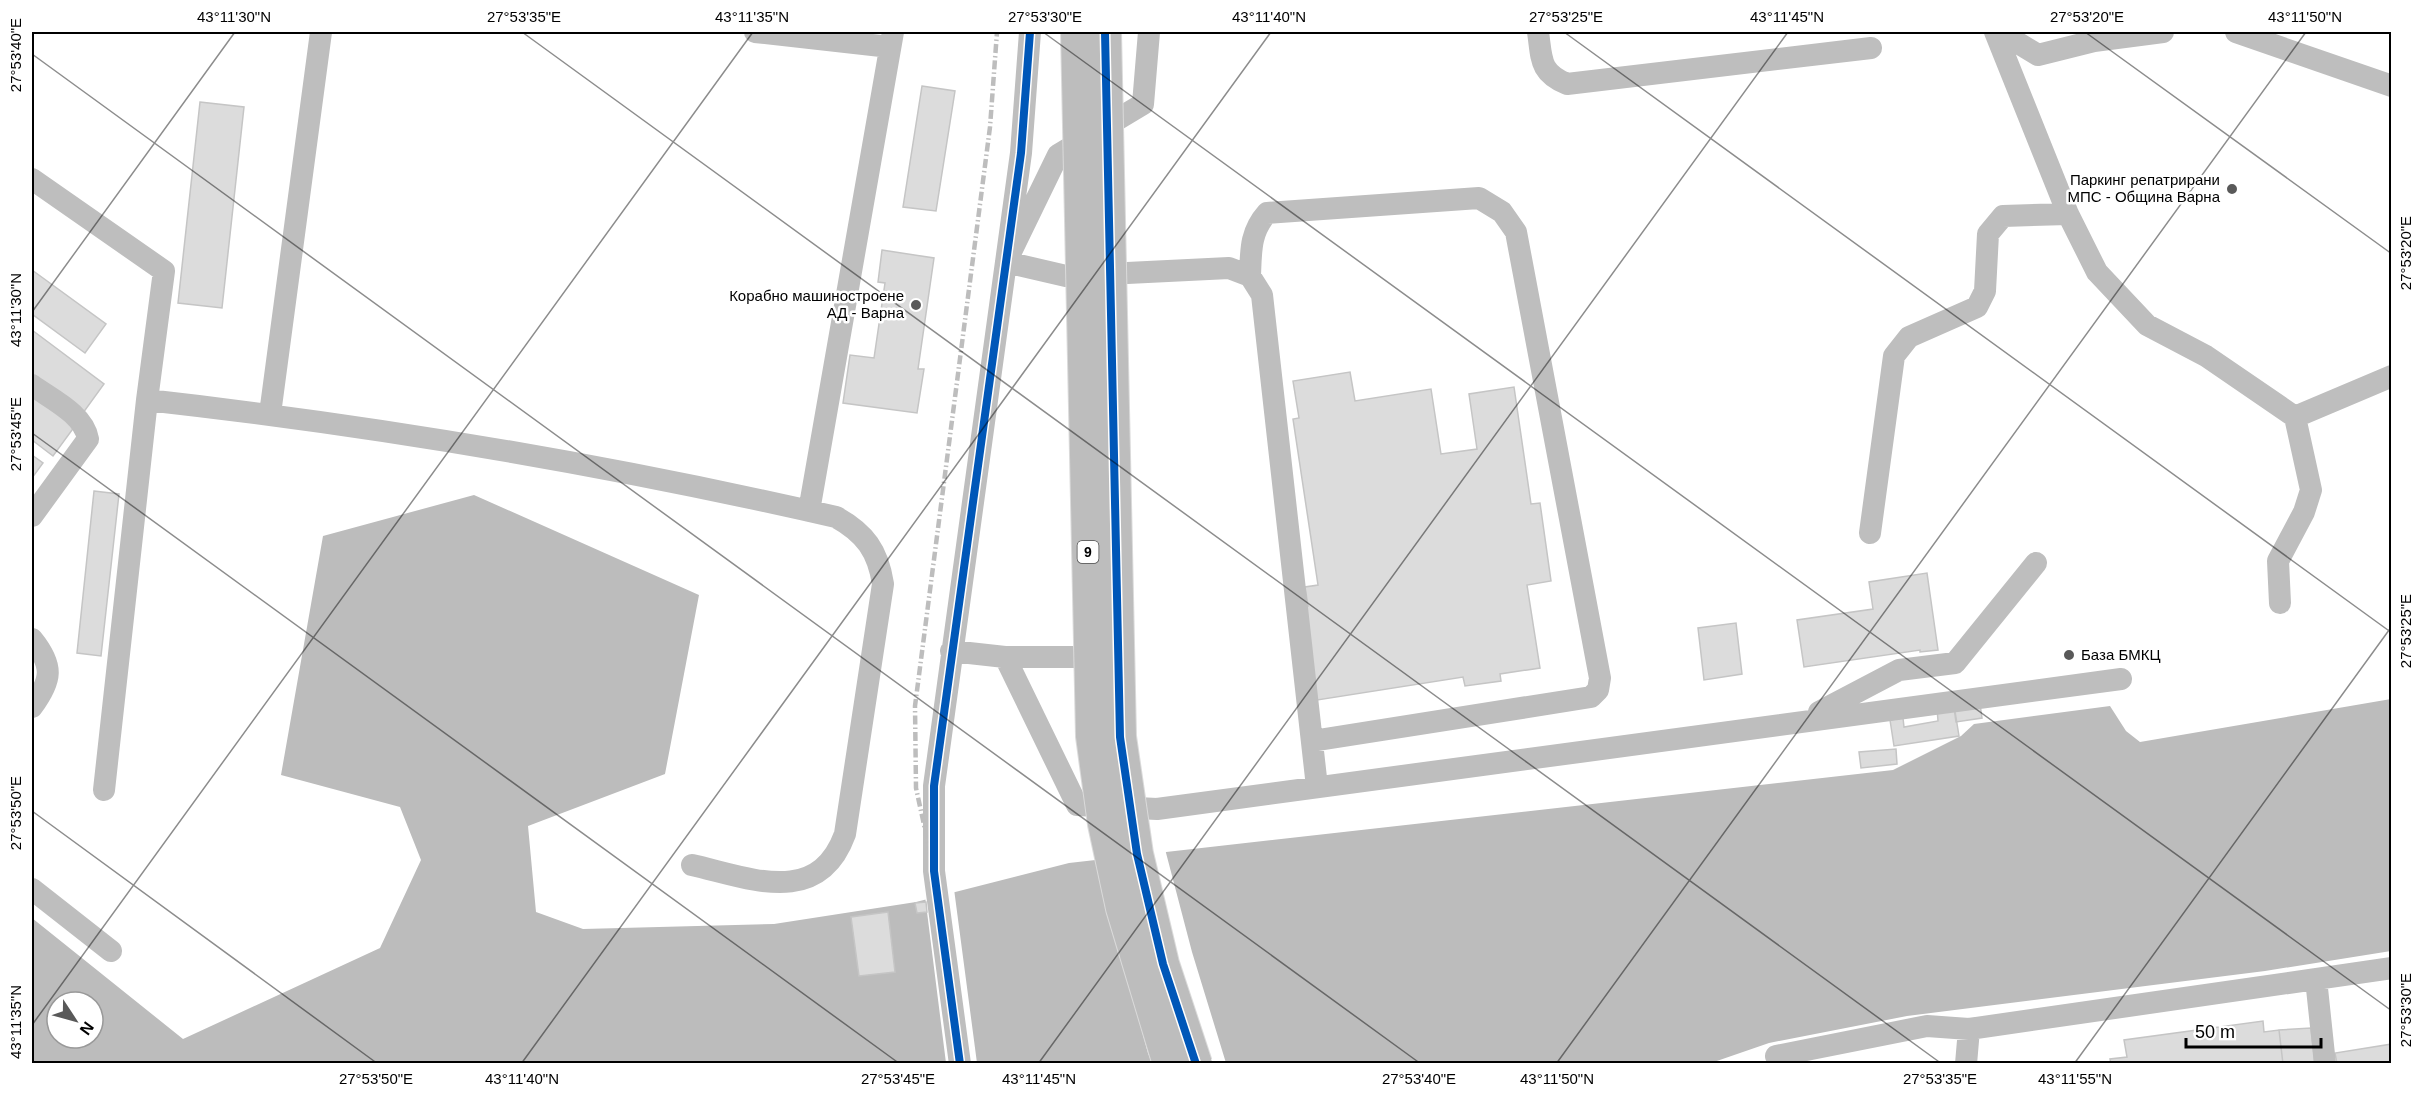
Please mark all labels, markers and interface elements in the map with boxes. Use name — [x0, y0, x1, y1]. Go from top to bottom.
text: 43°11'30"N — [197, 8, 271, 25]
text: 27°53'35"E — [487, 8, 561, 25]
text: 43°11'35"N — [715, 8, 789, 25]
text: 27°53'30"E — [1008, 8, 1082, 25]
text: 43°11'40"N — [1232, 8, 1306, 25]
text: 27°53'25"E — [1529, 8, 1603, 25]
text: 43°11'45"N — [1750, 8, 1824, 25]
text: 27°53'20"E — [2050, 8, 2124, 25]
text: 43°11'50"N — [2268, 8, 2342, 25]
text: 27°53'40"E — [7, 18, 24, 92]
place label: Паркинг репатрирани МПС - Община Варна — [2067, 171, 2221, 205]
marker: Паркинг репатрирани МПС - Община Варна — [2225, 182, 2239, 196]
text: 27°53'20"E — [2397, 216, 2414, 290]
text: 43°11'30"N — [7, 273, 24, 347]
place label: Корабно машиностроене АД - Варна — [729, 287, 905, 321]
marker: Корабно машиностроене АД - Варна — [909, 298, 923, 312]
text: 27°53'45"E — [7, 397, 24, 471]
road number: 9 — [1078, 541, 1098, 563]
text: 27°53'25"E — [2397, 594, 2414, 668]
place label: База БМКЦ — [2081, 646, 2161, 663]
marker: База БМКЦ — [2062, 648, 2076, 662]
text: 27°53'50"E — [7, 776, 24, 850]
text: 27°53'30"E — [2397, 973, 2414, 1047]
text: 43°11'35"N — [7, 985, 24, 1059]
north arrow — [45, 990, 105, 1050]
scale bar — [2186, 1011, 2321, 1049]
text: N — [76, 1019, 97, 1038]
text: 50 m — [2195, 1022, 2235, 1042]
text: 27°53'50"E — [339, 1070, 413, 1087]
text: 43°11'40"N — [485, 1070, 559, 1087]
text: 27°53'45"E — [861, 1070, 935, 1087]
text: 43°11'45"N — [1002, 1070, 1076, 1087]
text: 27°53'40"E — [1382, 1070, 1456, 1087]
text: 43°11'50"N — [1520, 1070, 1594, 1087]
text: 27°53'35"E — [1903, 1070, 1977, 1087]
text: 43°11'55"N — [2038, 1070, 2112, 1087]

